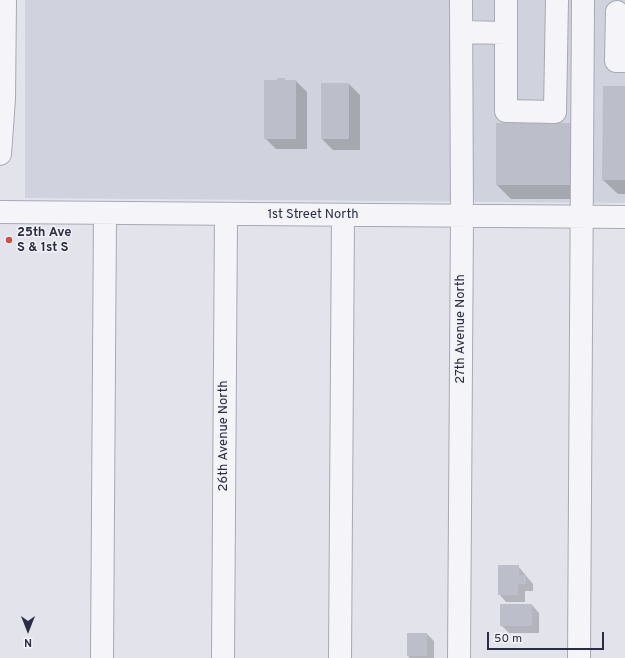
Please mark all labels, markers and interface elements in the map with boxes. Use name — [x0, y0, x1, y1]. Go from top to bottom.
street label: 1st Street North — [267, 207, 359, 223]
place label: 25th Ave S & 1st S — [17, 225, 72, 256]
marker: 25th Ave S & 1st S — [4, 235, 14, 245]
street label: 27th Avenue North — [453, 274, 469, 384]
street label: 26th Avenue North — [216, 381, 232, 491]
north arrow — [8, 610, 48, 650]
scale bar — [489, 624, 606, 650]
text: 50 m — [494, 631, 522, 647]
text: N — [24, 635, 32, 649]

